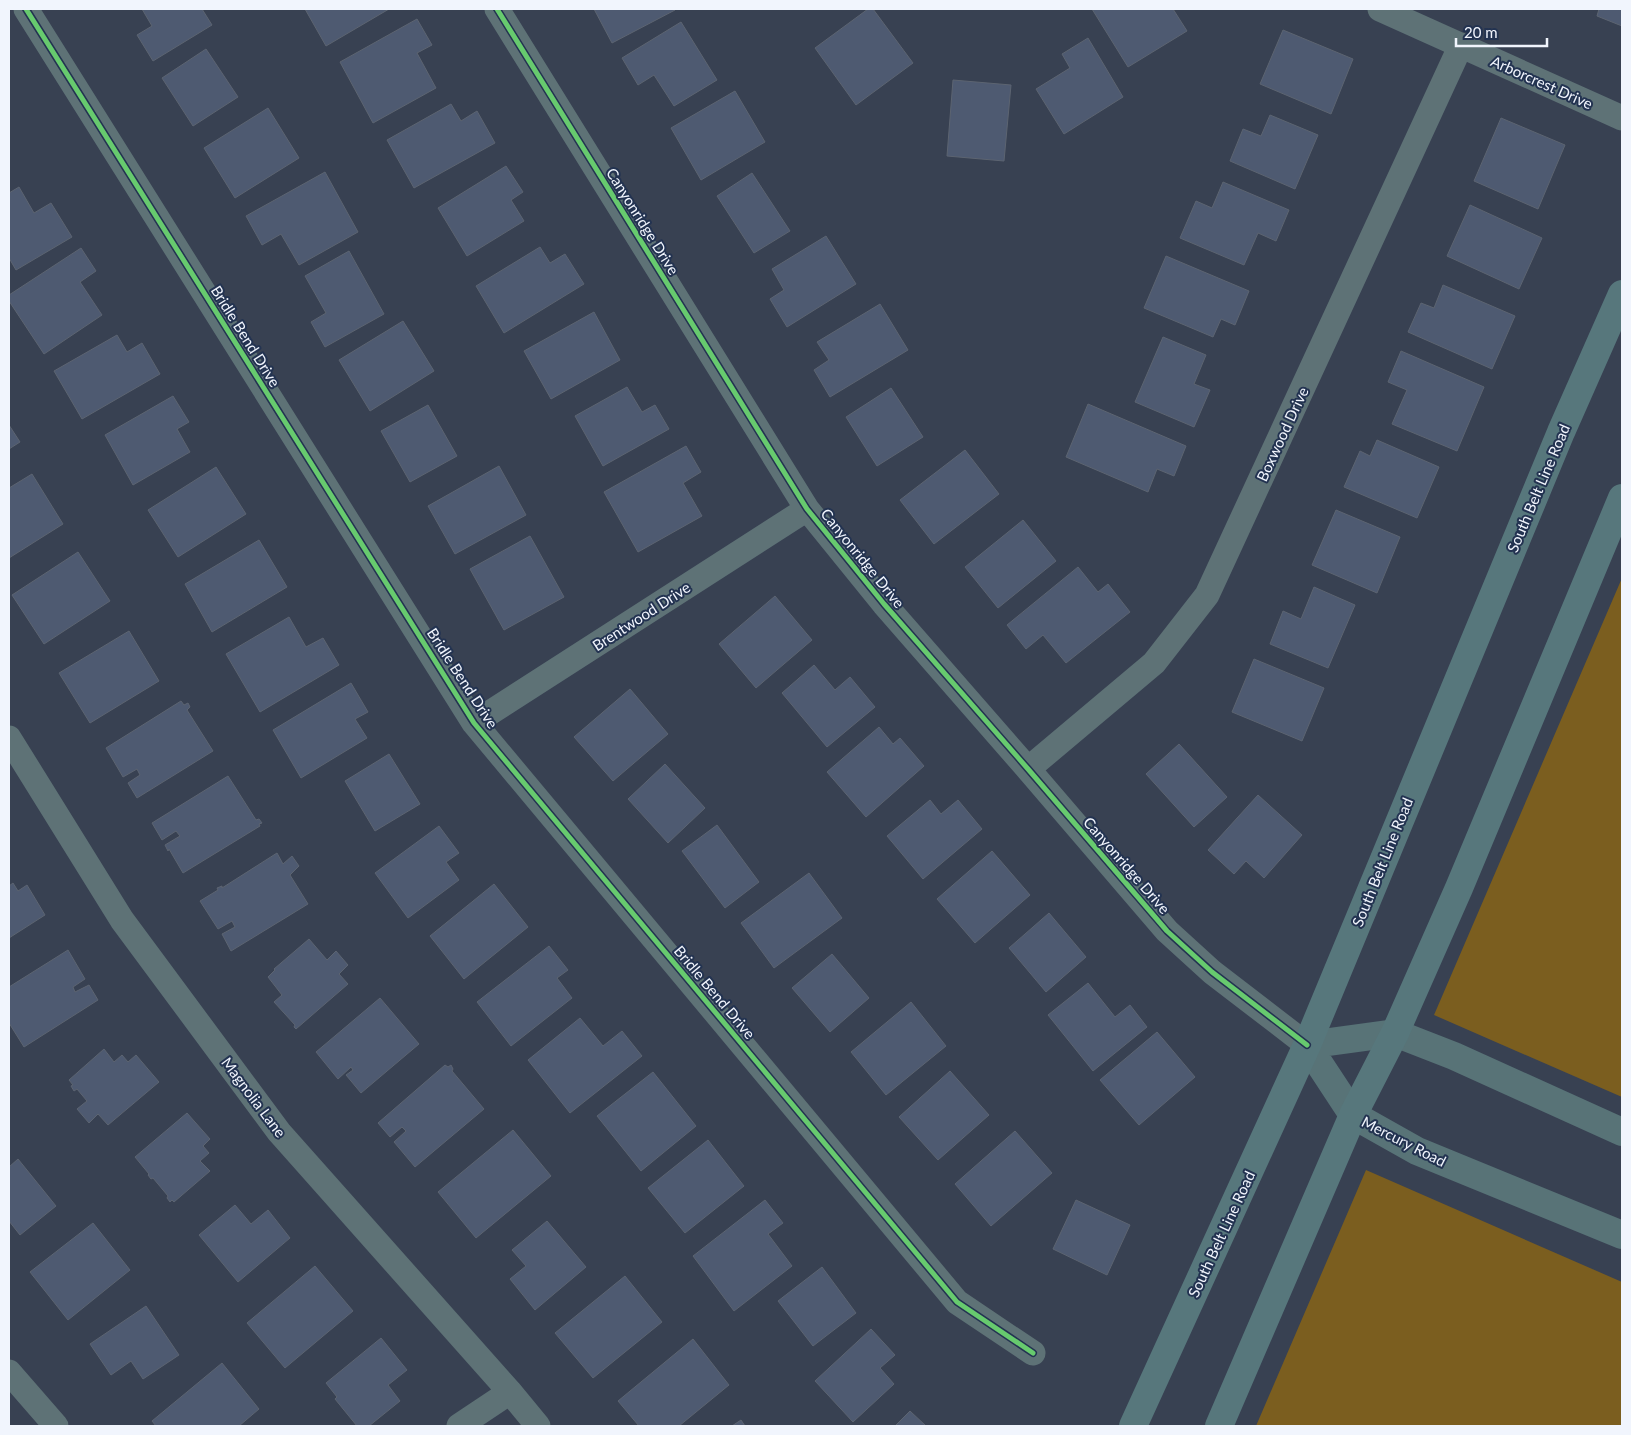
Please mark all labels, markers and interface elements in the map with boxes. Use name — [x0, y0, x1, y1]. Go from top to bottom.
scale bar — [1456, 15, 1547, 47]
text: 20 m — [1464, 23, 1498, 41]
street label: Arborcrest Drive — [1488, 52, 1596, 112]
street label: Canyonridge Drive — [603, 164, 683, 278]
street label: Bridle Bend Drive — [208, 282, 284, 390]
street label: Boxwood Drive — [1252, 384, 1312, 484]
street label: South Belt Line Road — [1503, 421, 1573, 555]
street label: Canyonridge Drive — [817, 505, 909, 611]
street label: Brentwood Drive — [589, 578, 693, 654]
street label: Bridle Bend Drive — [424, 624, 502, 732]
street label: South Belt Line Road — [1348, 795, 1416, 929]
street label: Canyonridge Drive — [1080, 813, 1174, 917]
street label: Bridle Bend Drive — [671, 942, 759, 1042]
street label: Magnolia Lane — [218, 1053, 290, 1141]
street label: Mercury Road — [1359, 1112, 1449, 1170]
street label: South Belt Line Road — [1184, 1168, 1258, 1300]

